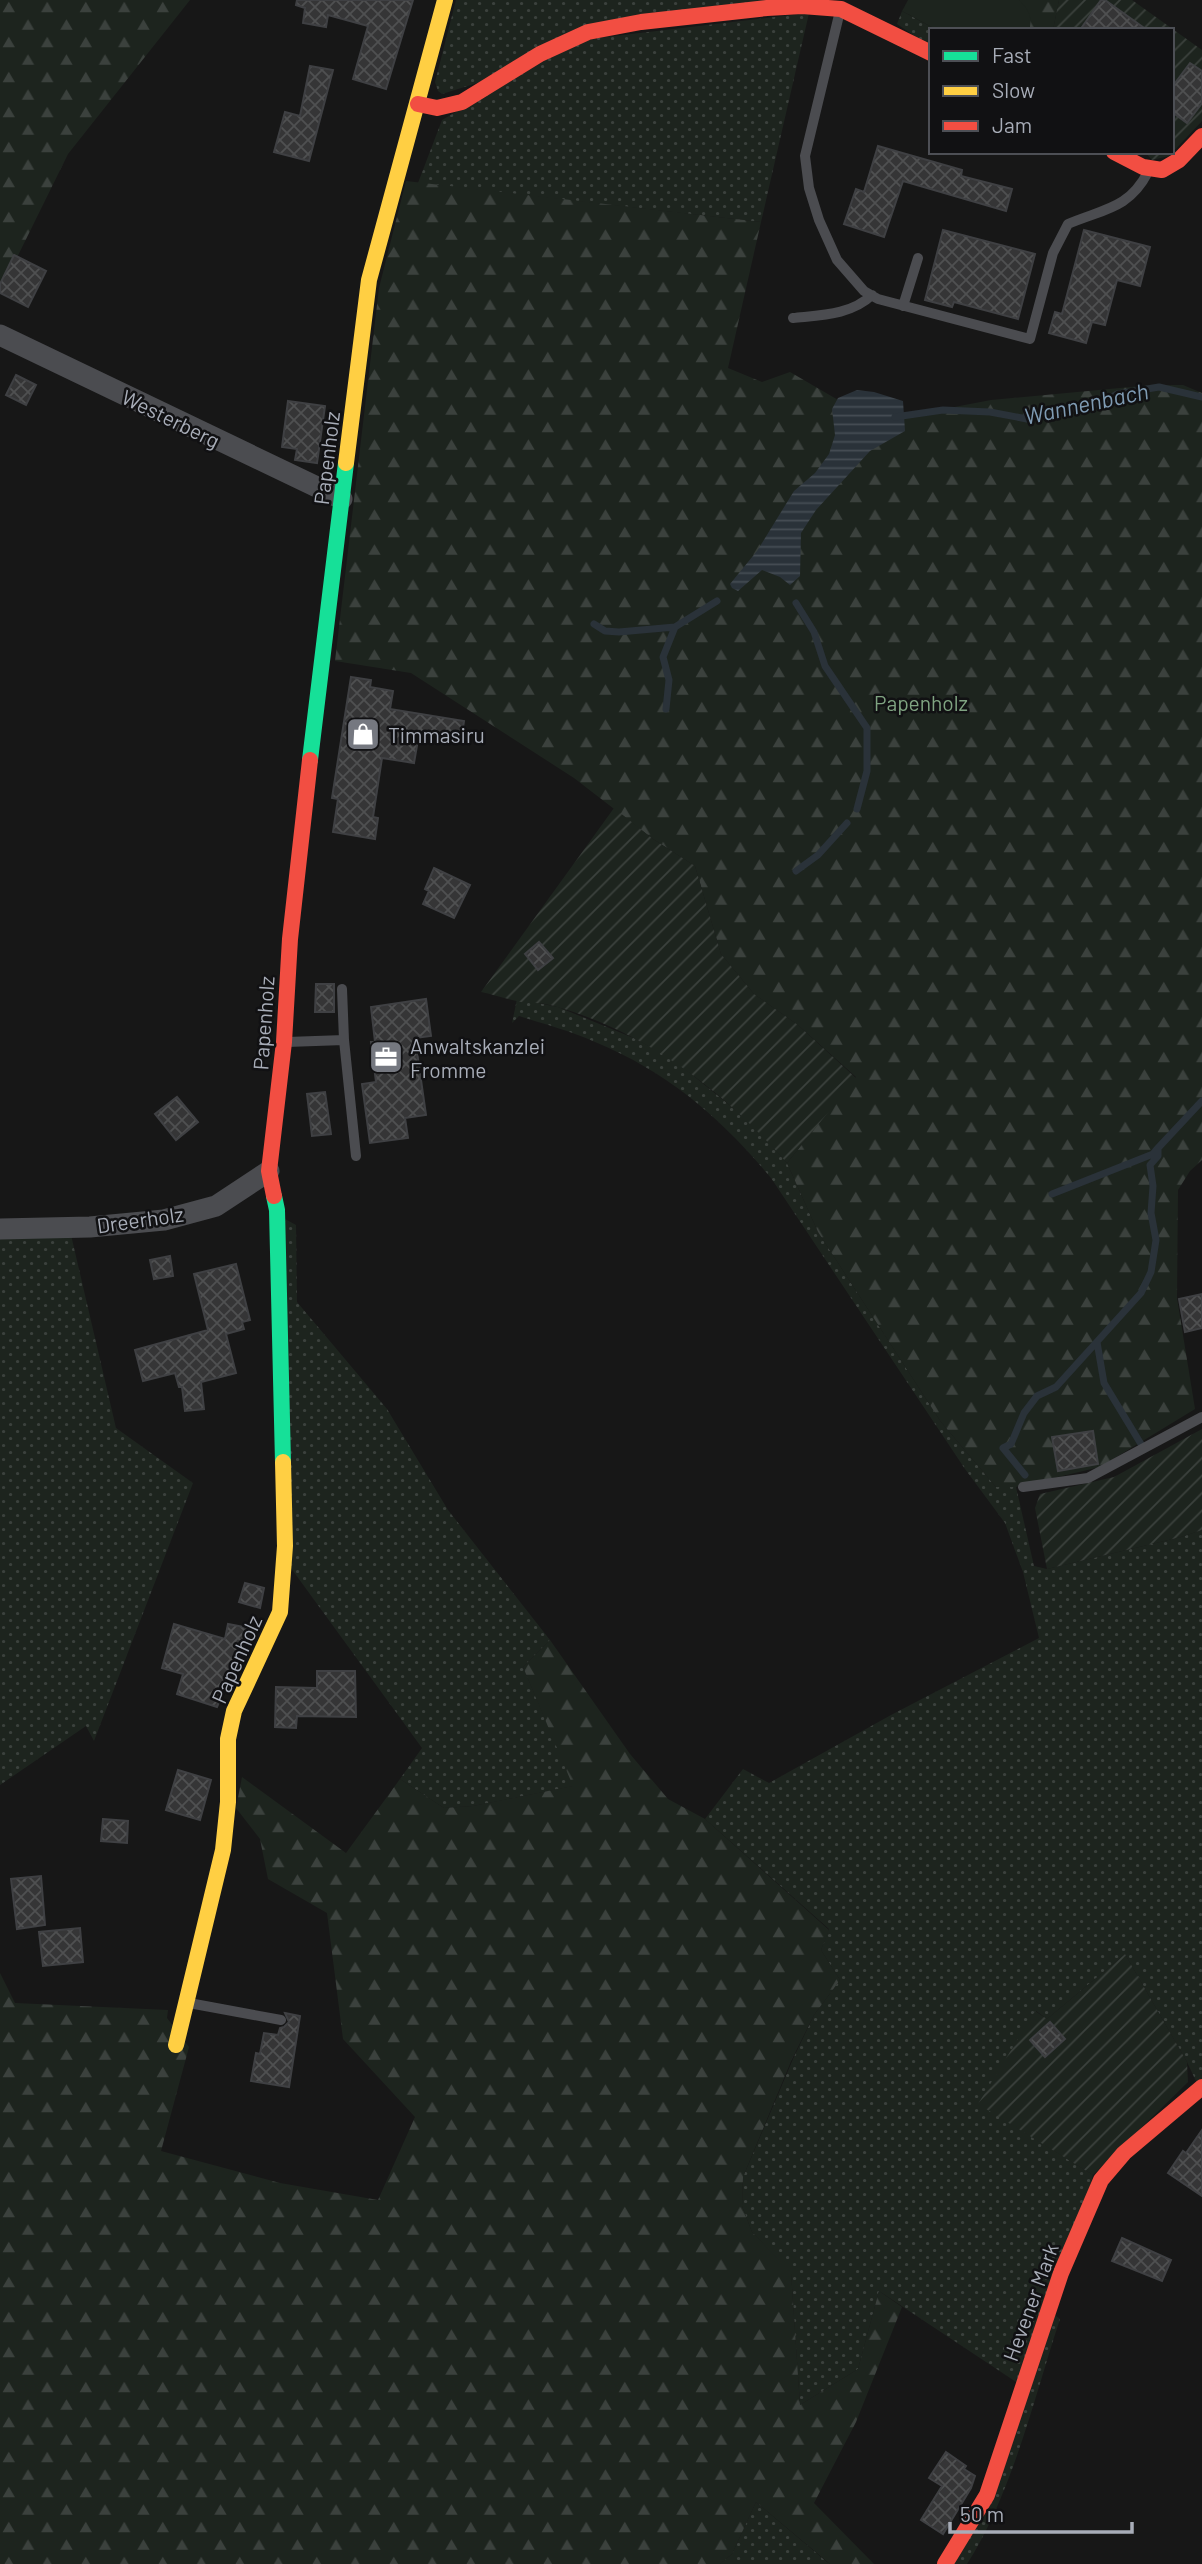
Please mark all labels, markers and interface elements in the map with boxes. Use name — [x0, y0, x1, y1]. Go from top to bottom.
legend — [929, 28, 1174, 154]
text: Fast — [992, 42, 1032, 67]
text: Slow — [992, 77, 1035, 102]
text: Jam — [992, 112, 1032, 137]
water label: Wannenbach — [1021, 376, 1151, 430]
street label: Westerberg — [118, 384, 224, 452]
street label: Papenholz — [308, 410, 344, 506]
park label: Papenholz — [874, 690, 968, 715]
shop icon: Timmasiru — [344, 715, 382, 753]
place label: Timmasiru — [388, 722, 485, 747]
street label: Papenholz — [247, 975, 279, 1071]
place label: Anwaltskanzlei Fromme — [410, 1033, 545, 1082]
office icon: Anwaltskanzlei Fromme — [367, 1038, 405, 1076]
street label: Dreerholz — [95, 1201, 185, 1237]
street label: Papenholz — [205, 1611, 267, 1707]
street label: Hevener Mark — [997, 2240, 1063, 2364]
scale bar — [950, 2490, 1132, 2534]
text: 50 m — [960, 2501, 1004, 2526]

